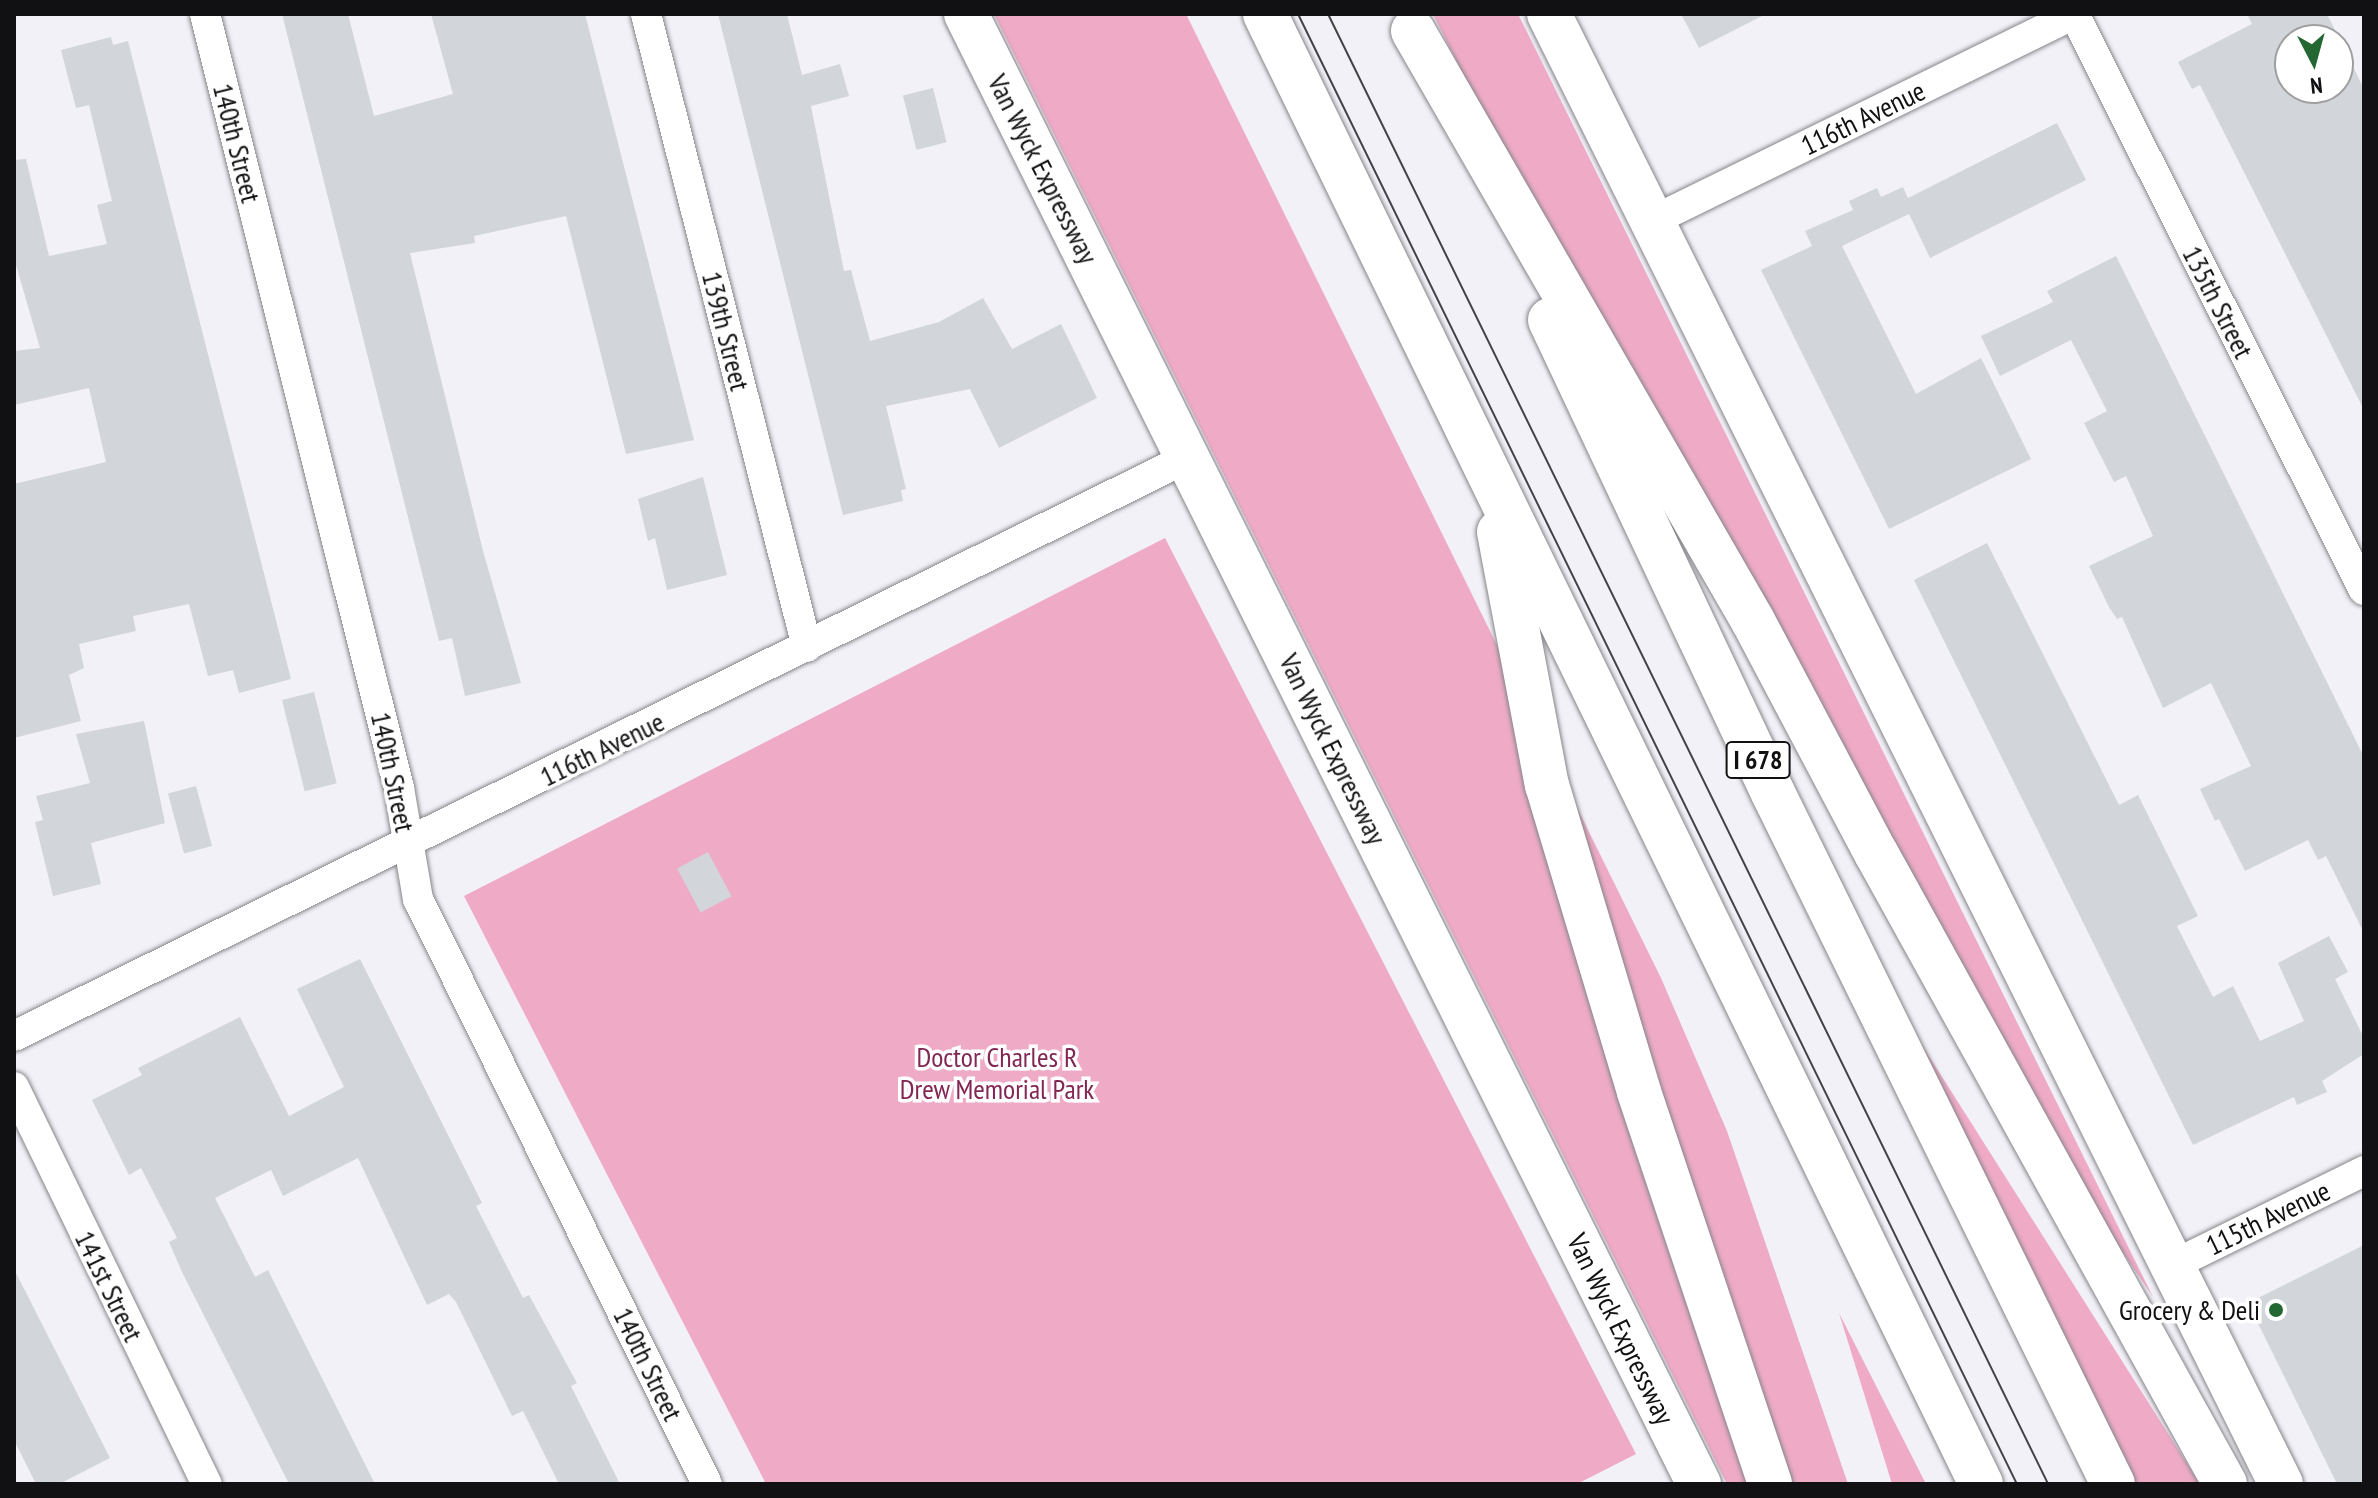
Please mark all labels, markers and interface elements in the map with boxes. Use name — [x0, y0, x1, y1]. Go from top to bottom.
north arrow — [2274, 24, 2354, 104]
street label: Van Wyck Expressway — [981, 68, 1105, 270]
text: N — [2309, 71, 2324, 100]
street label: 116th Avenue — [1795, 73, 1931, 163]
street label: 140th Street — [206, 80, 268, 206]
street label: 135th Street — [2175, 240, 2261, 364]
street label: 139th Street — [695, 268, 757, 394]
street label: Van Wyck Expressway — [1272, 648, 1394, 850]
street label: 116th Avenue — [534, 704, 670, 794]
street label: 140th Street — [364, 709, 422, 835]
road number: I 678 — [1724, 738, 1792, 782]
park label: Doctor Charles R Drew Memorial Park — [900, 1040, 1094, 1106]
street label: 115th Avenue — [2200, 1173, 2336, 1263]
street label: 141st Street — [68, 1225, 150, 1347]
street label: Van Wyck Expressway — [1560, 1228, 1682, 1430]
place label: Grocery & Deli — [2118, 1293, 2260, 1327]
marker: Grocery & Deli — [2267, 1301, 2285, 1319]
street label: 140th Street — [606, 1302, 690, 1426]

